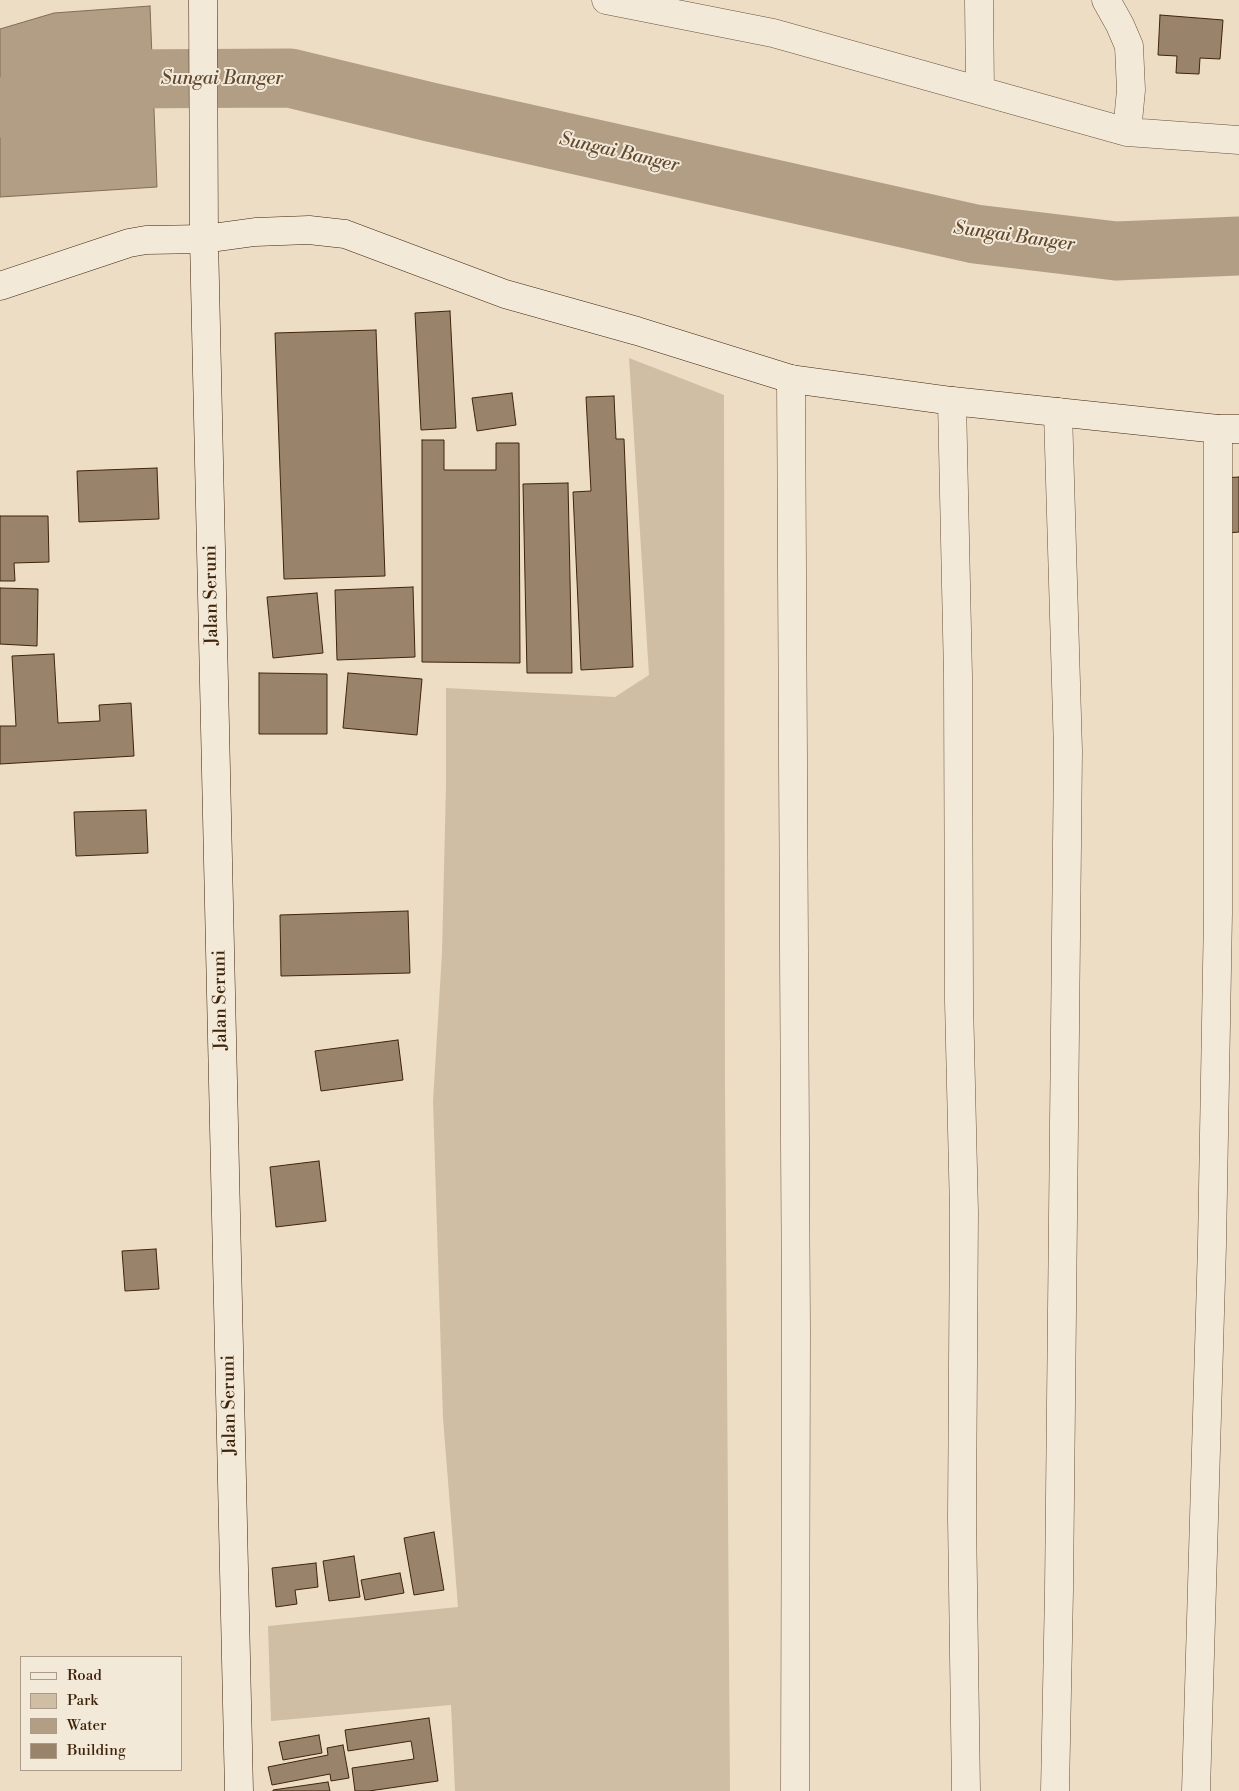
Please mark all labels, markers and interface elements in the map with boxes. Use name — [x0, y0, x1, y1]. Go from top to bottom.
water label: Sungai Banger — [161, 68, 283, 90]
water label: Sungai Banger — [557, 128, 681, 178]
water label: Sungai Banger — [952, 217, 1076, 257]
street label: Jalan Seruni — [200, 545, 224, 645]
street label: Jalan Seruni — [209, 950, 233, 1050]
street label: Jalan Seruni — [218, 1355, 242, 1455]
legend — [20, 1656, 182, 1771]
text: Road — [67, 1666, 102, 1685]
text: Park — [67, 1691, 98, 1710]
text: Water — [67, 1716, 106, 1735]
text: Building — [67, 1741, 126, 1760]

